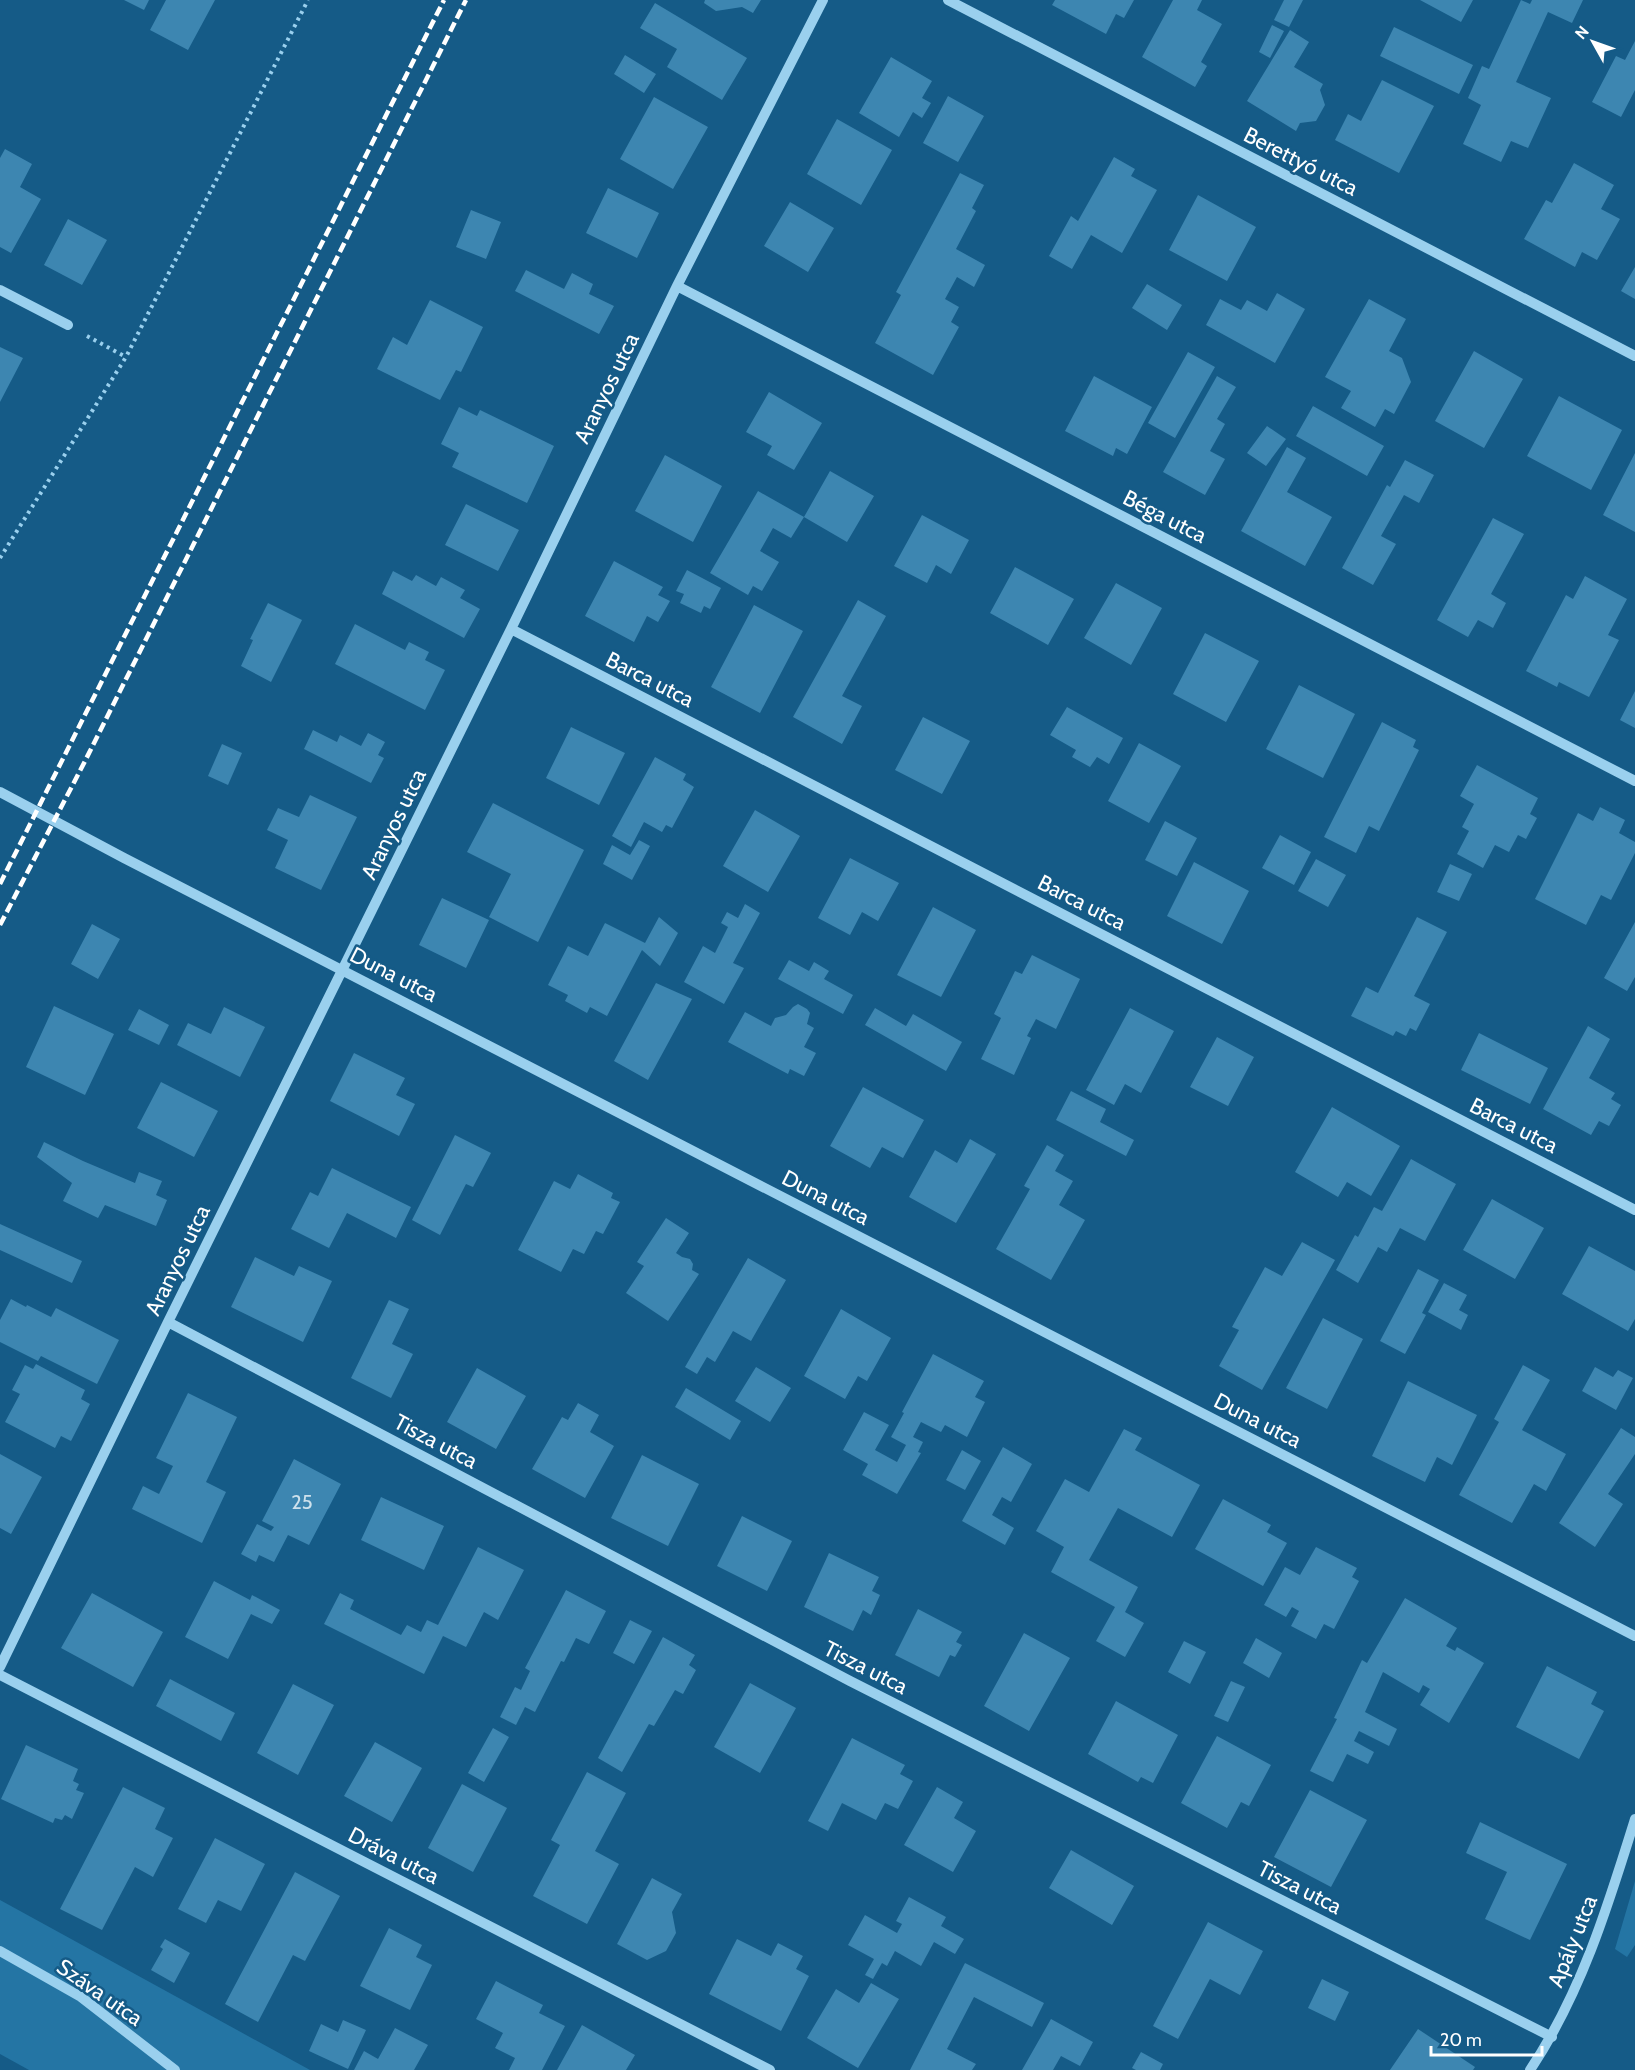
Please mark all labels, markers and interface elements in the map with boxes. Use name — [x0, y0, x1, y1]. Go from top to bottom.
north arrow — [1563, 12, 1623, 72]
text: N — [1571, 22, 1593, 43]
street label: Berettyó utca — [1239, 121, 1363, 202]
street label: Aranyos utca — [568, 328, 645, 448]
street label: Béga utca — [1118, 484, 1212, 549]
street label: Barca utca — [601, 646, 699, 713]
street label: Aranyos utca — [355, 764, 432, 884]
street label: Barca utca — [1033, 869, 1131, 936]
street label: Duna utca — [345, 941, 442, 1008]
street label: Barca utca — [1465, 1092, 1563, 1159]
street label: Duna utca — [777, 1164, 874, 1231]
street label: Aranyos utca — [139, 1200, 216, 1320]
street label: Duna utca — [1209, 1387, 1306, 1454]
street label: Tisza utca — [389, 1408, 482, 1475]
house number: 25 — [291, 1490, 313, 1514]
street label: Tisza utca — [819, 1635, 913, 1700]
street label: Dráva utca — [344, 1821, 444, 1890]
street label: Tisza utca — [1253, 1855, 1347, 1920]
street label: Apály utca — [1542, 1891, 1603, 1991]
street label: Száva utca — [52, 1953, 148, 2032]
scale bar — [1431, 2019, 1542, 2057]
text: 20 m — [1440, 2029, 1482, 2051]

